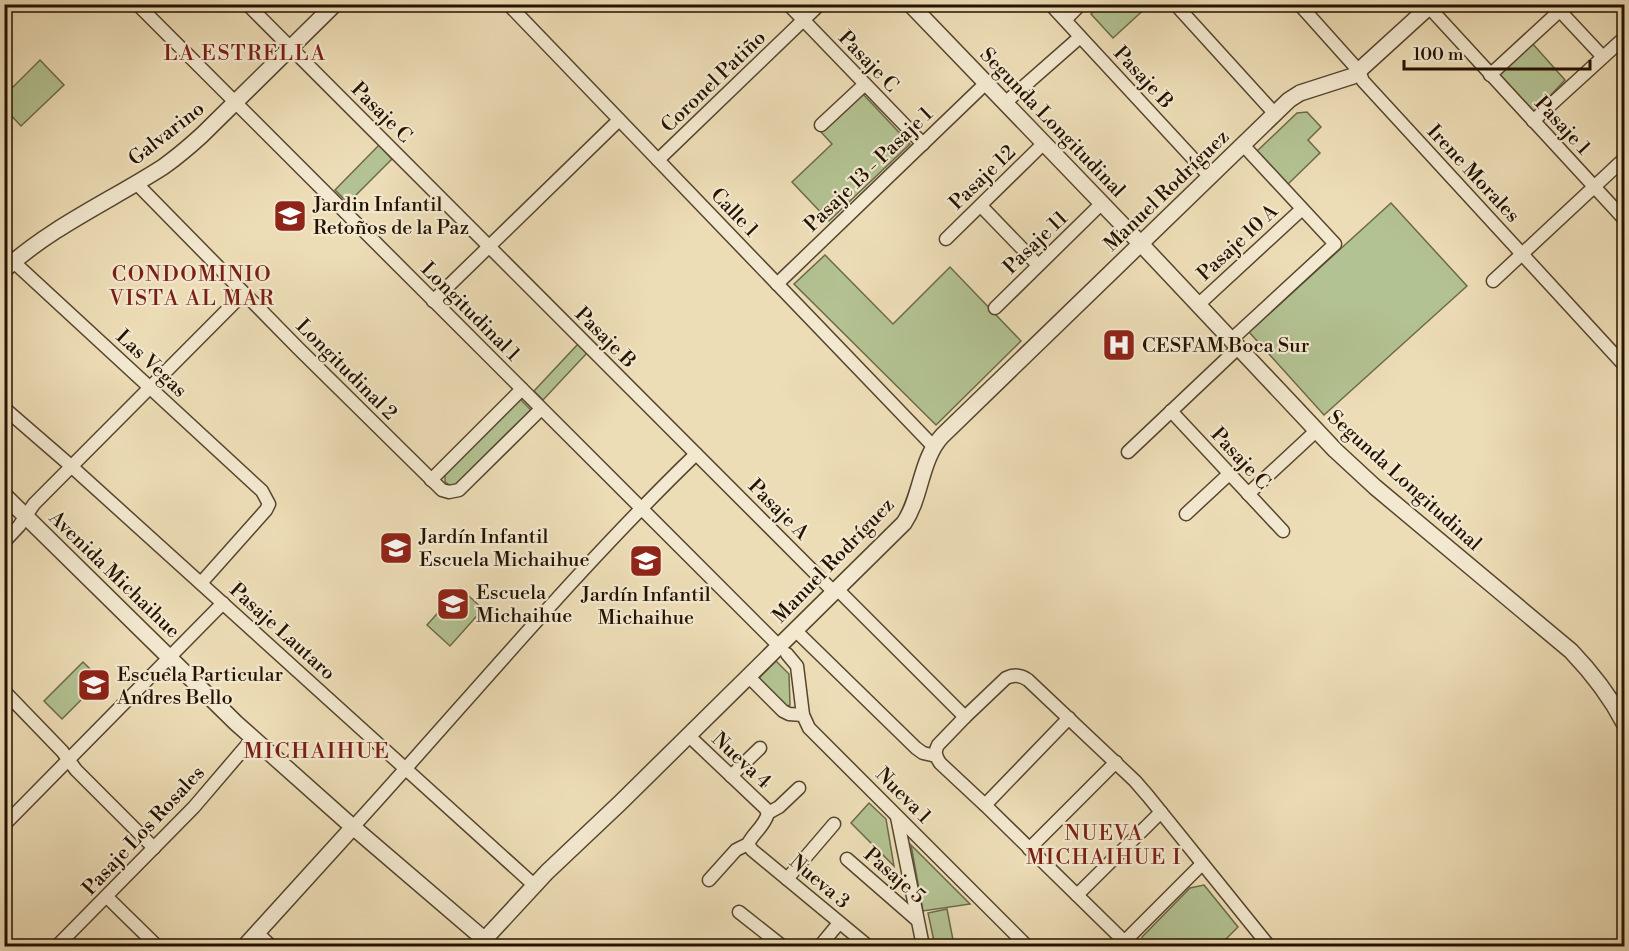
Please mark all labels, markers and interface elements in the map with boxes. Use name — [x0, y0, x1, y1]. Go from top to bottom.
street label: Coronel Patiño — [656, 26, 772, 138]
street label: Pasaje C — [833, 26, 903, 98]
scale bar — [1404, 33, 1590, 71]
district label: LA ESTRELLA — [163, 41, 327, 67]
street label: Pasaje B — [1108, 42, 1178, 114]
street label: Segunda Longitudinal — [974, 43, 1130, 203]
text: 100 m — [1413, 43, 1464, 66]
street label: Pasaje C — [345, 77, 417, 149]
street label: Pasaje 1 — [1529, 92, 1595, 161]
street label: Galvarino — [124, 97, 210, 172]
street label: Pasaje 13 - Pasaje 1 — [800, 102, 939, 238]
street label: Irene Morales — [1421, 120, 1525, 228]
street label: Manuel Rodríguez — [1099, 125, 1235, 257]
street label: Pasaje 12 — [945, 140, 1021, 216]
street label: Calle 1 — [705, 183, 764, 243]
place label: Jardin Infantil Retoños de la Paz — [312, 193, 469, 241]
school or university icon: Jardin Infantil Retoños de la Paz — [272, 198, 308, 234]
street label: Pasaje 10 A — [1192, 199, 1285, 287]
street label: Pasaje 11 — [999, 206, 1074, 280]
street label: Longitudinal 1 — [415, 257, 525, 367]
district label: CONDOMINIO VISTA AL MAR — [108, 262, 275, 312]
street label: Pasaje B — [569, 302, 641, 374]
street label: Longitudinal 2 — [290, 314, 402, 426]
street label: Las Vegas — [110, 325, 192, 403]
hospital icon: CESFAM Boca Sur — [1101, 327, 1137, 363]
place label: CESFAM Boca Sur — [1142, 334, 1310, 359]
street label: Segunda Longitudinal — [1322, 405, 1486, 557]
street label: Pasaje C — [1205, 423, 1275, 495]
street label: Pasaje A — [742, 474, 815, 547]
street label: Manuel Rodríguez — [768, 493, 900, 629]
street label: Avenida Michaihue — [42, 505, 185, 644]
place label: Jardín Infantil Escuela Michaihue — [418, 525, 590, 573]
school or university icon: Jardín Infantil Escuela Michaihue — [378, 530, 414, 566]
school or university icon: Jardín Infantil Michaihue — [628, 543, 664, 579]
street label: Pasaje Lautaro — [224, 578, 340, 686]
place label: Escuela Michaihue — [476, 581, 572, 629]
place label: Jardín Infantil Michaihue — [580, 583, 711, 631]
school or university icon: Escuela Michaihue — [435, 586, 471, 622]
place label: Escuela Particular Andres Bello — [116, 663, 284, 711]
school or university icon: Escuela Particular Andres Bello — [76, 667, 112, 703]
street label: Nueva 4 — [706, 727, 776, 795]
district label: MICHAIHUE — [244, 738, 390, 765]
street label: Pasaje Los Rosales — [78, 761, 211, 901]
street label: Nueva 1 — [870, 763, 936, 829]
district label: NUEVA MICHAIHUE I — [1026, 821, 1182, 871]
street label: Pasaje 5 — [858, 843, 930, 910]
street label: Nueva 3 — [784, 850, 854, 915]

